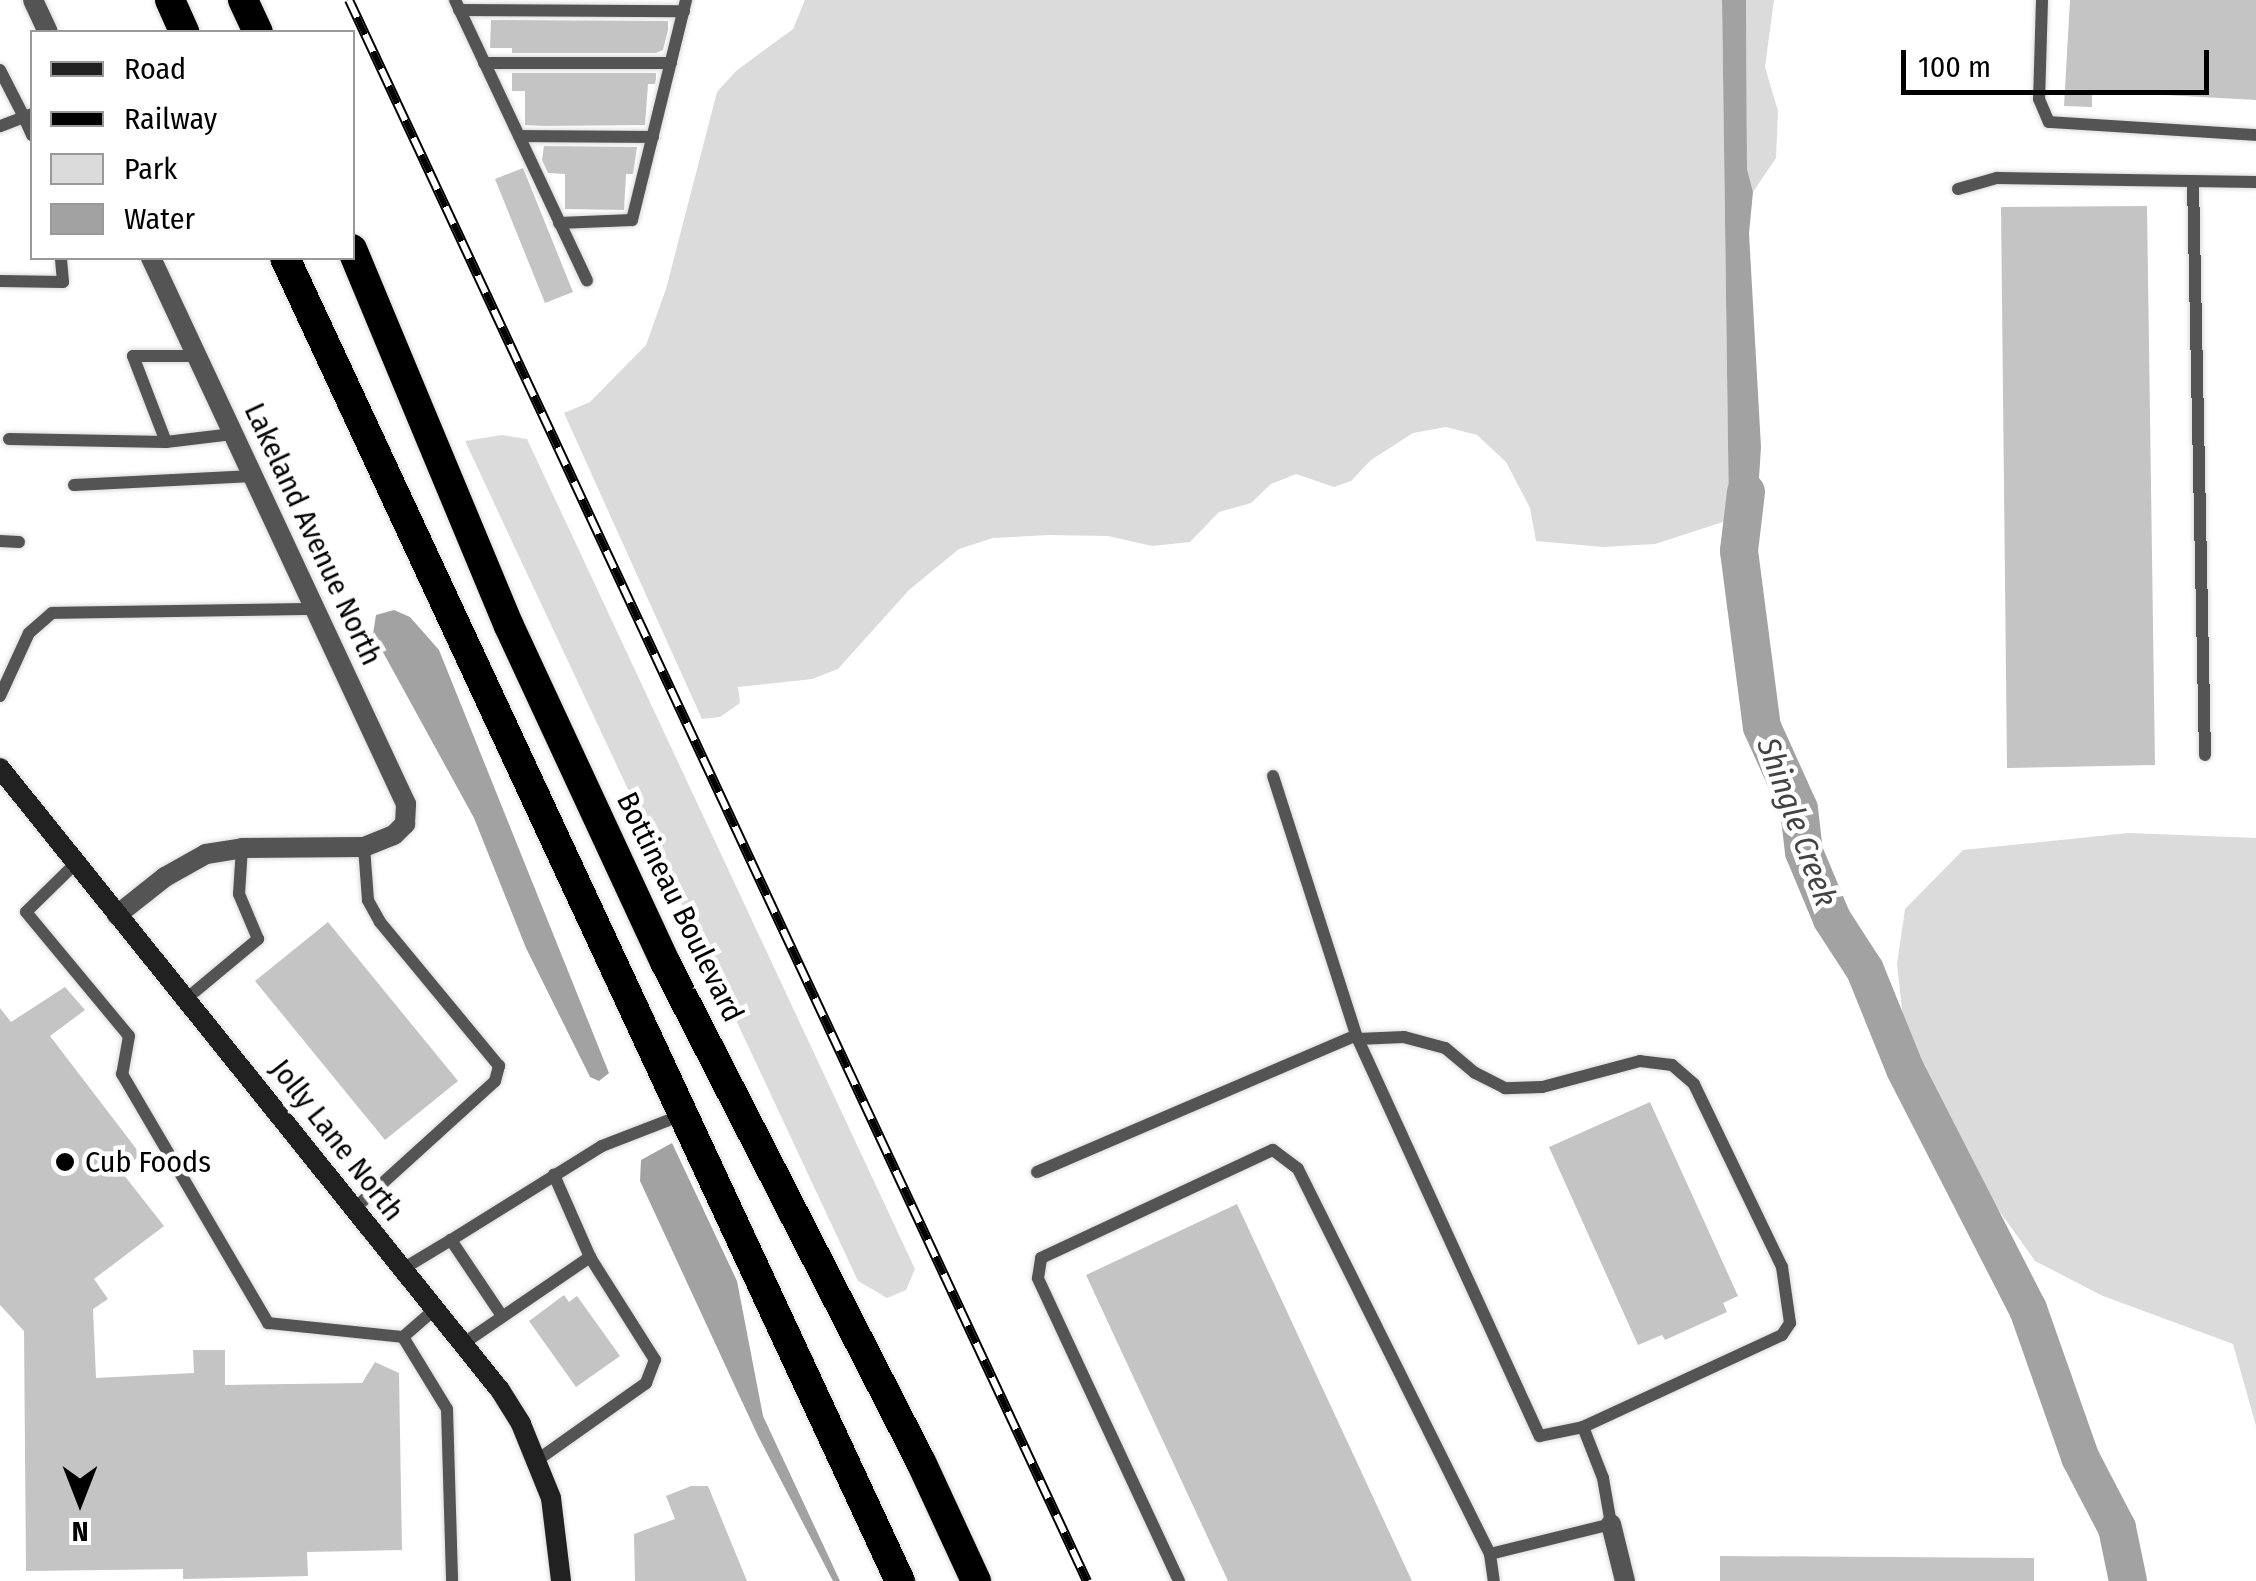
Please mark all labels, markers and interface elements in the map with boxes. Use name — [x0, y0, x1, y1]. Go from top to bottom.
legend — [30, 30, 355, 260]
scale bar — [1906, 30, 2214, 92]
text: 100 m — [1918, 49, 1991, 85]
text: Road — [124, 51, 186, 87]
text: Railway — [124, 101, 217, 137]
text: Park — [124, 151, 177, 187]
text: Water — [124, 201, 195, 237]
street label: Lakeland Avenue North — [236, 397, 390, 671]
water label: Shingle Creek — [1749, 732, 1845, 912]
street label: Bottineau Boulevard — [609, 786, 751, 1028]
street label: Jolly Lane North — [263, 1052, 411, 1228]
place label: Cub Foods — [85, 1144, 211, 1180]
marker: Cub Foods — [54, 1151, 76, 1173]
north arrow — [30, 1451, 130, 1551]
text: N — [72, 1515, 88, 1548]

